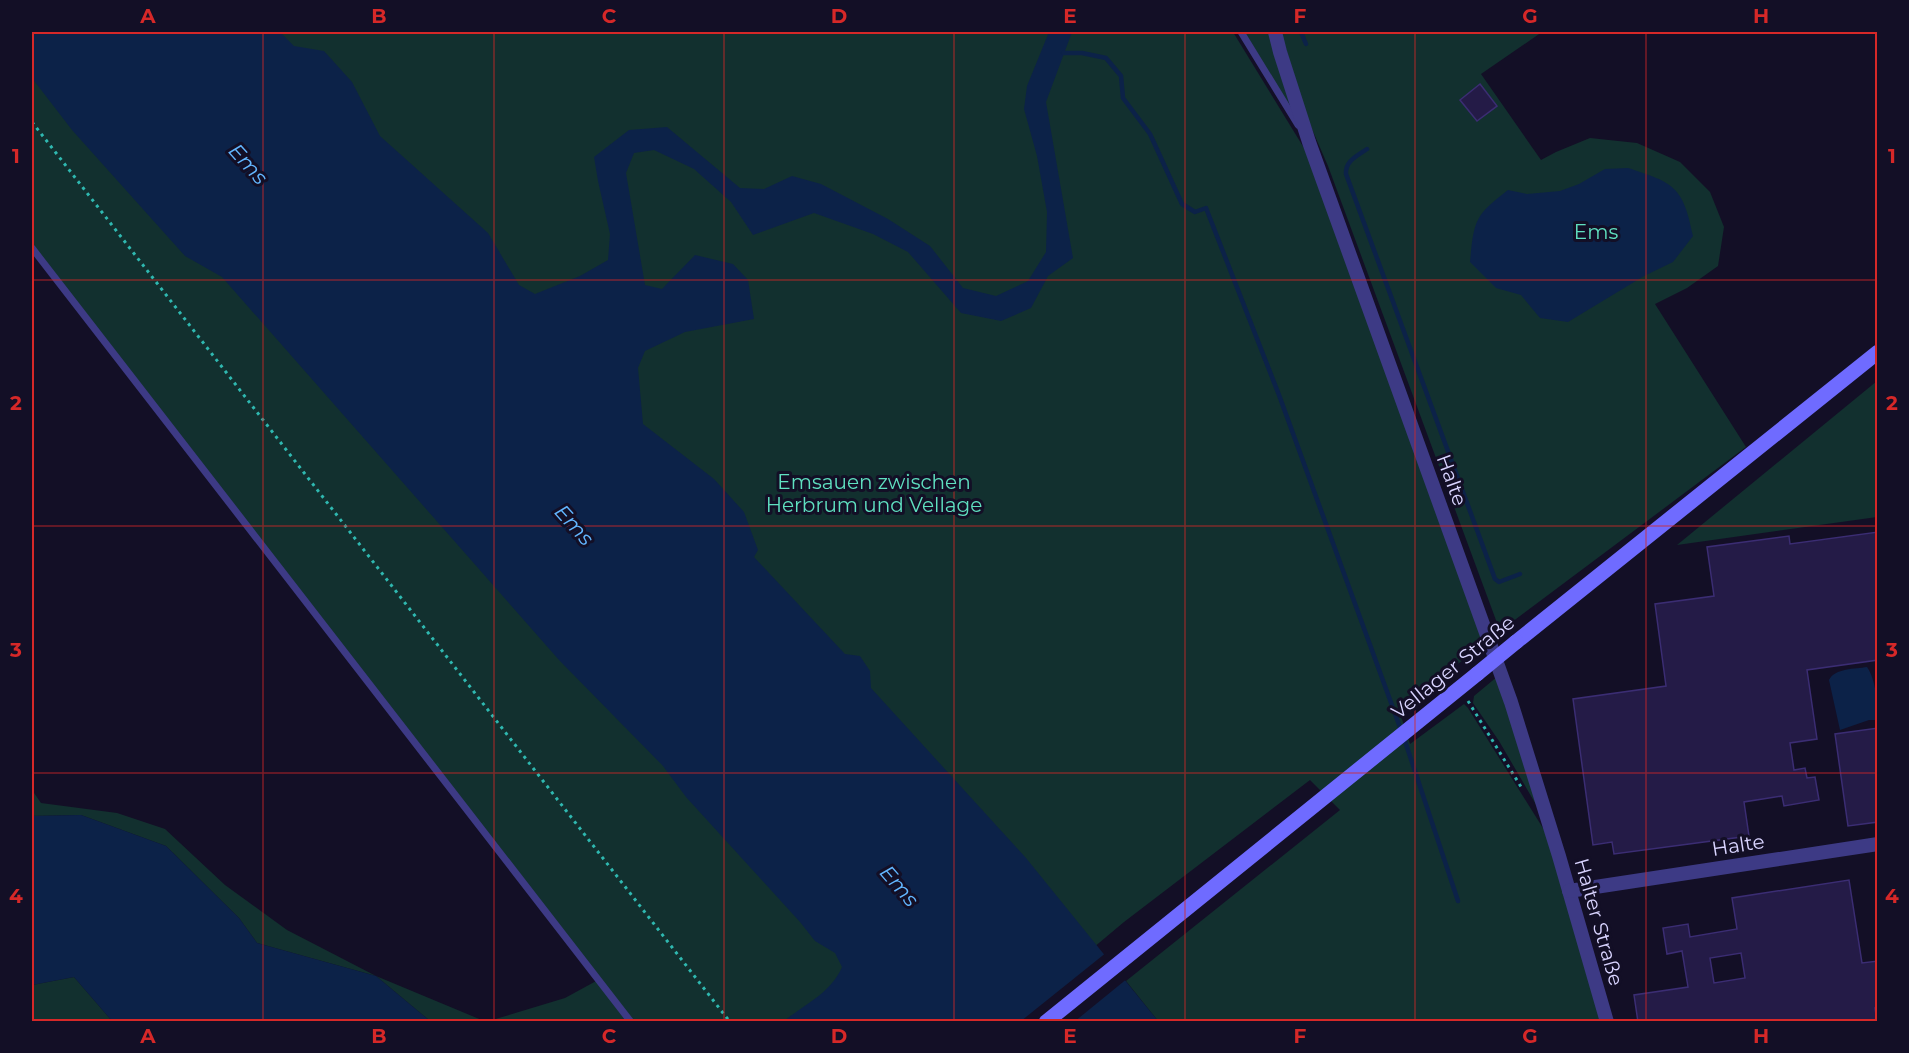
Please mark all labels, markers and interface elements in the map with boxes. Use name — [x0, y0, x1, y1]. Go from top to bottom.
text: A — [139, 4, 156, 28]
text: B — [371, 4, 387, 28]
text: C — [602, 4, 617, 28]
text: D — [831, 4, 847, 28]
text: E — [1063, 4, 1077, 28]
text: F — [1294, 4, 1307, 28]
text: G — [1522, 4, 1538, 28]
text: H — [1753, 4, 1769, 28]
water label: Ems — [223, 138, 273, 189]
text: 1 — [12, 144, 20, 168]
text: 1 — [1888, 144, 1896, 168]
park label: Ems — [1574, 220, 1618, 244]
text: 2 — [10, 391, 22, 415]
text: 2 — [1886, 391, 1898, 415]
street label: Halte — [1432, 451, 1472, 509]
park label: Emsauen zwischen Herbrum und Vellage — [766, 470, 982, 517]
water label: Ems — [549, 499, 599, 550]
street label: Vellager Straße — [1387, 610, 1519, 724]
text: 3 — [9, 638, 22, 662]
text: 3 — [1885, 638, 1898, 662]
street label: Halte — [1710, 829, 1766, 861]
street label: Halter Straße — [1569, 856, 1629, 988]
water label: Ems — [875, 860, 924, 911]
text: 4 — [9, 884, 23, 908]
text: 4 — [1885, 884, 1899, 908]
text: A — [139, 1024, 156, 1048]
text: B — [371, 1024, 387, 1048]
text: C — [602, 1024, 617, 1048]
text: D — [831, 1024, 847, 1048]
text: E — [1063, 1024, 1077, 1048]
text: F — [1294, 1024, 1307, 1048]
text: G — [1522, 1024, 1538, 1048]
text: H — [1753, 1024, 1769, 1048]

